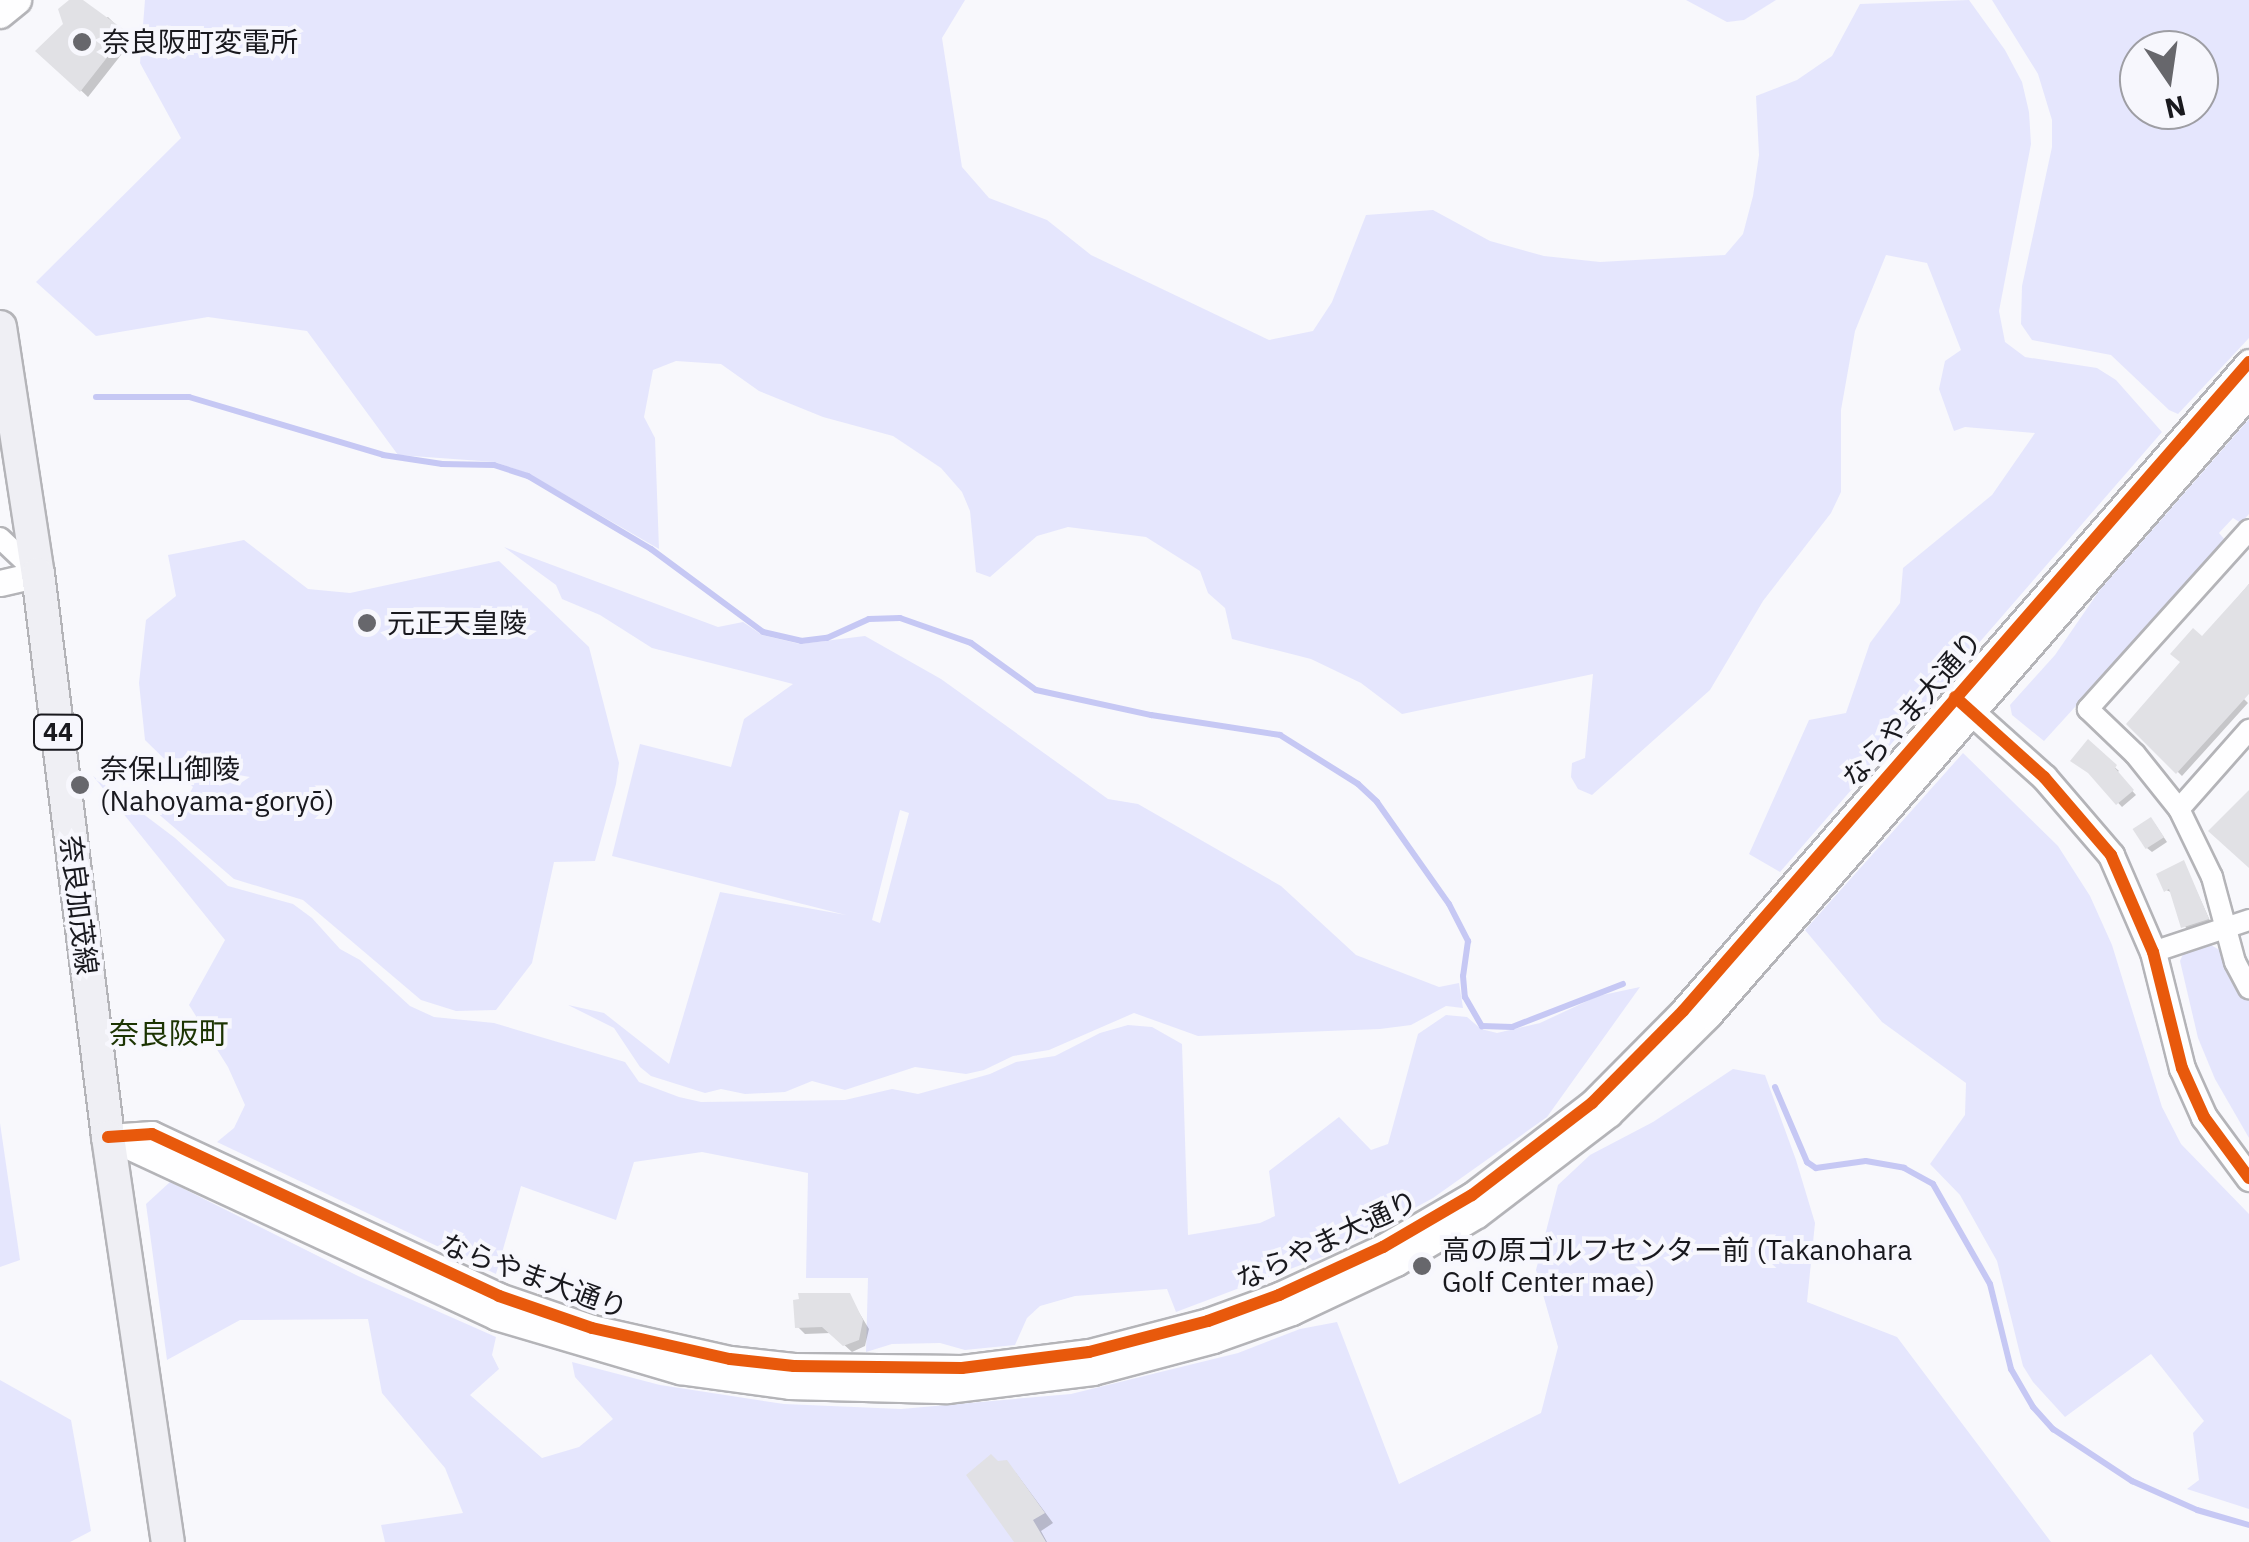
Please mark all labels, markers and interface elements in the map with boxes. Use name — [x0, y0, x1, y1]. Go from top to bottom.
place label: 奈良阪町変電所 — [102, 25, 298, 59]
north arrow — [2119, 30, 2219, 130]
marker: 奈良阪町変電所 — [71, 31, 93, 53]
text: N — [2161, 87, 2189, 128]
place label: 元正天皇陵 — [387, 606, 527, 640]
marker: 元正天皇陵 — [356, 612, 378, 634]
street label: ならやま大通り — [1835, 624, 1989, 794]
road number: 44 — [33, 712, 83, 752]
place label: 奈保山御陵 (Nahoyama-goryō) — [100, 752, 334, 818]
marker: 奈保山御陵 (Nahoyama-goryō) — [69, 774, 91, 796]
street label: 奈良加茂線 — [54, 833, 104, 977]
district label: 奈良阪町 — [109, 1015, 229, 1051]
street label: ならやま大通り — [1231, 1183, 1423, 1297]
street label: ならやま大通り — [436, 1227, 632, 1325]
place label: 高の原ゴルフセンター前 (Takanohara Golf Center mae) — [1442, 1233, 1913, 1299]
marker: 高の原ゴルフセンター前 (Takanohara Golf Center mae) — [1411, 1255, 1433, 1277]

